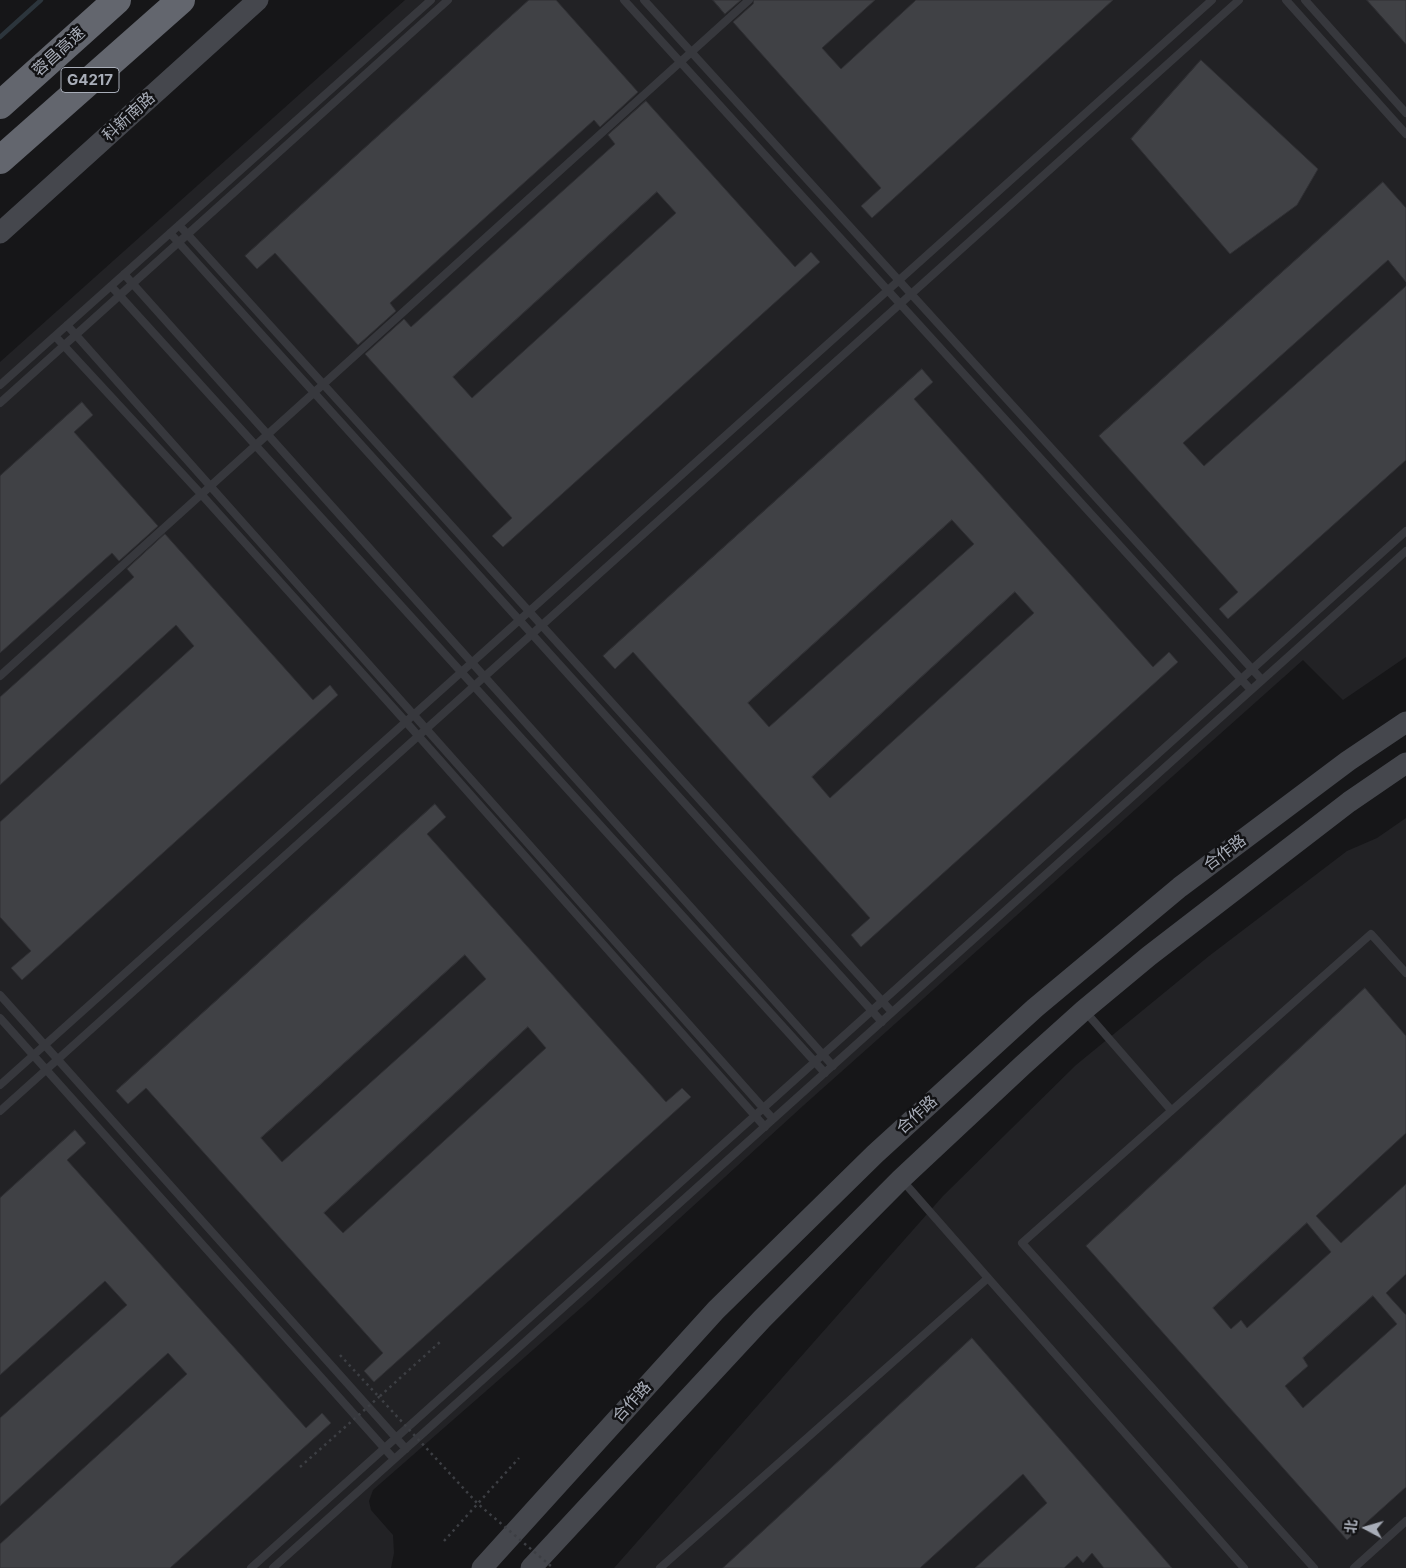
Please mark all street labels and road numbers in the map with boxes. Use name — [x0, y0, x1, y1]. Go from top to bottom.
street label: 蓉昌高速 — [29, 23, 89, 81]
road number: G4217 — [61, 68, 119, 92]
street label: 科新南路 — [99, 88, 159, 146]
street label: 合作路 — [1200, 831, 1250, 875]
street label: 合作路 — [893, 1092, 941, 1138]
street label: 合作路 — [609, 1378, 655, 1426]

